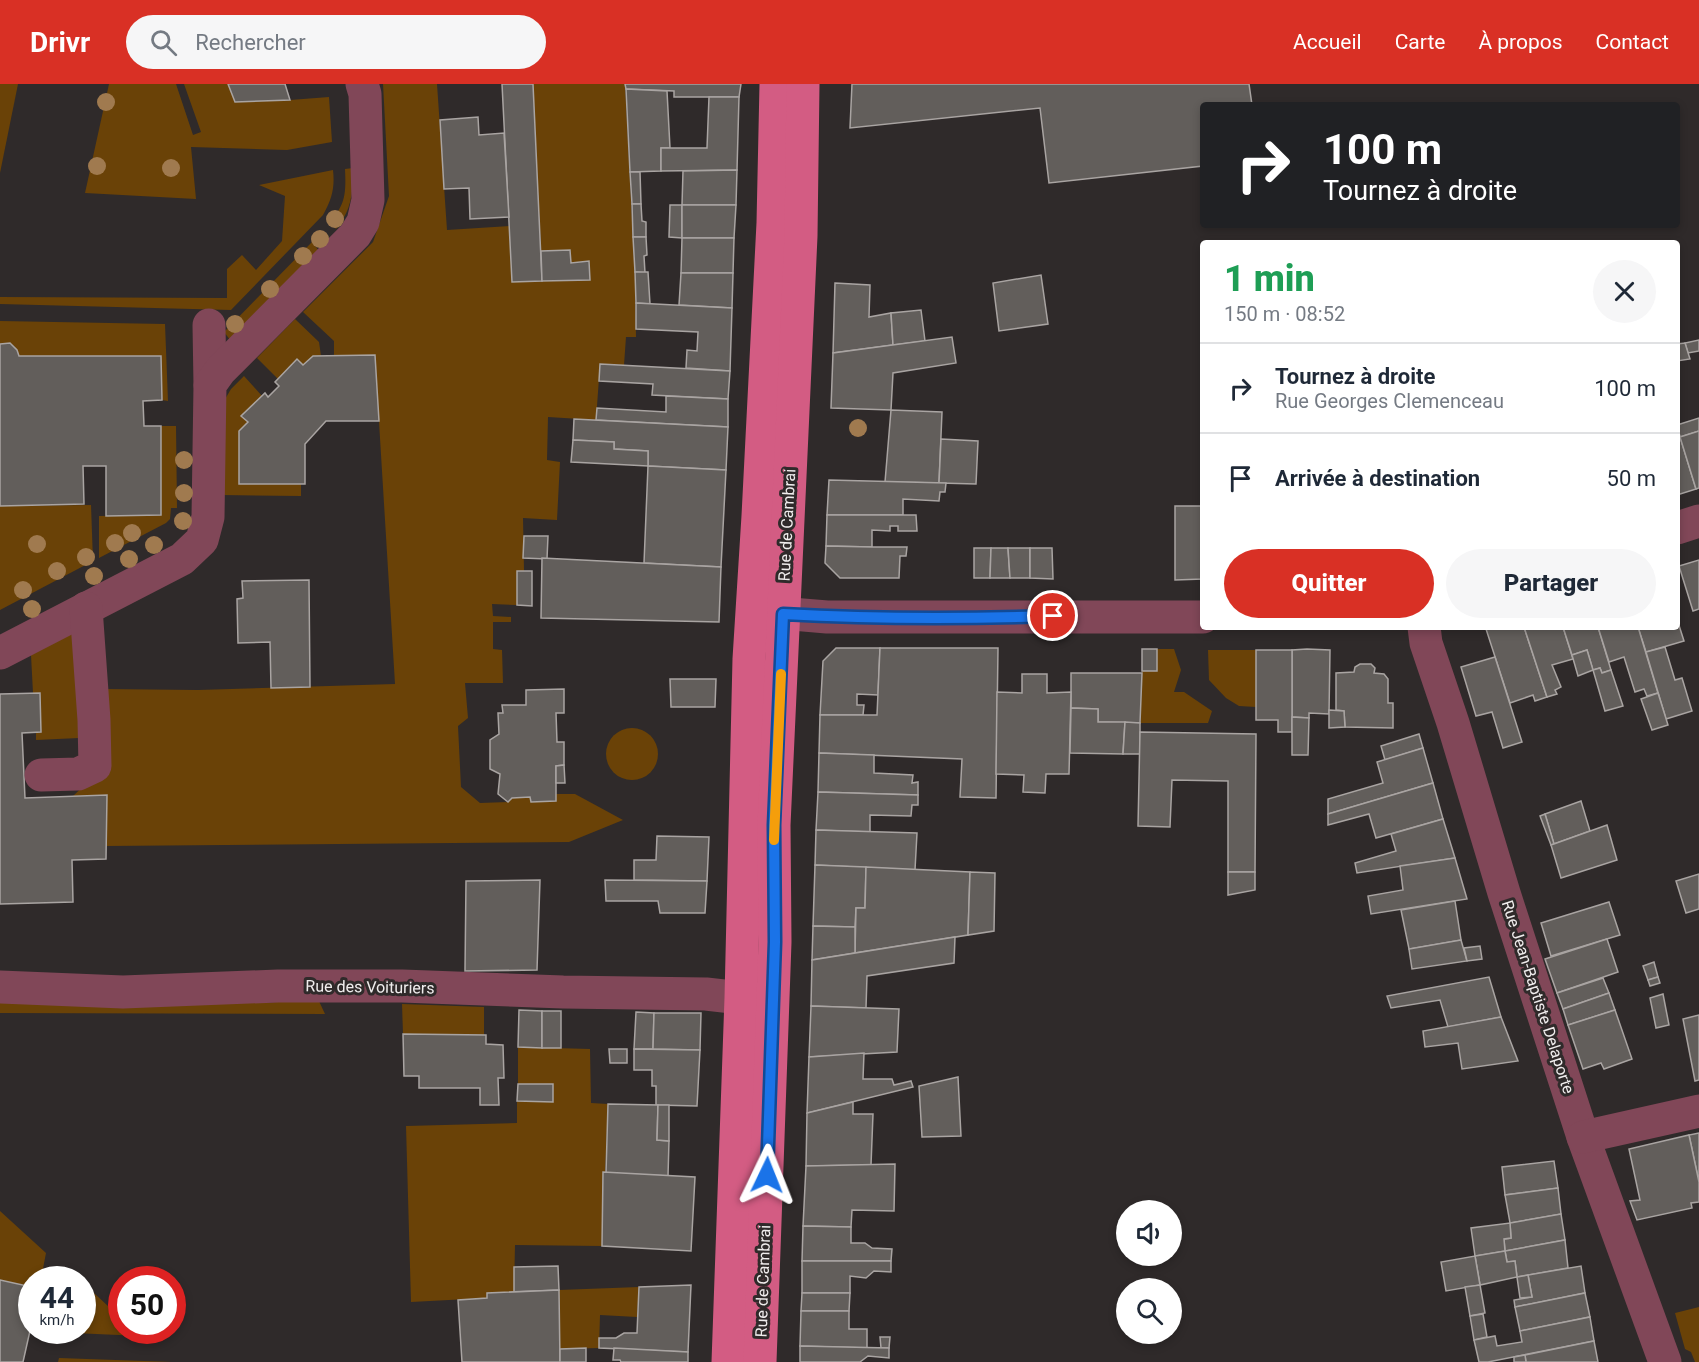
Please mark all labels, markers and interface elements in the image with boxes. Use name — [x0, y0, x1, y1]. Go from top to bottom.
search box — [126, 15, 546, 69]
text: Drivr — [30, 26, 90, 59]
icon: search — [147, 26, 180, 59]
text: Rechercher — [195, 30, 306, 55]
text: Accueil — [1293, 30, 1362, 54]
text: Carte — [1395, 30, 1445, 54]
text: À propos — [1478, 30, 1563, 54]
text: Contact — [1596, 30, 1669, 54]
text: 100 m — [1323, 125, 1442, 174]
icon: right — [1224, 126, 1302, 204]
text: Tournez à droite — [1323, 175, 1517, 207]
text: 1 min — [1224, 258, 1315, 300]
button: close — [1593, 260, 1656, 323]
text: 150 m · 08:52 — [1224, 302, 1345, 326]
text: Tournez à droite — [1275, 364, 1435, 389]
icon: right — [1224, 372, 1257, 405]
text: 100 m — [1594, 376, 1656, 401]
text: Rue Georges Clemenceau — [1275, 389, 1504, 413]
icon: arrive — [1224, 462, 1257, 495]
text: Arrivée à destination — [1275, 466, 1480, 491]
text: 50 m — [1607, 466, 1656, 491]
street label: Rue de Cambrai — [775, 468, 799, 582]
button: Quitter — [1224, 549, 1434, 618]
button: Partager — [1446, 549, 1656, 618]
pin — [1027, 590, 1078, 641]
icon: arrive — [1036, 599, 1069, 632]
street label: Rue Jean-Baptiste Delaporte — [1498, 898, 1578, 1096]
street label: Rue des Voituriers — [305, 976, 435, 998]
position arrow — [735, 1143, 799, 1207]
map controls — [1116, 1200, 1182, 1344]
button: sound — [1116, 1200, 1182, 1266]
street label: Rue de Cambrai — [752, 1224, 774, 1338]
speed limit sign: 50 — [108, 1266, 186, 1344]
button: search — [1116, 1278, 1182, 1344]
text: 44 — [40, 1280, 74, 1315]
text: km/h — [39, 1311, 75, 1329]

